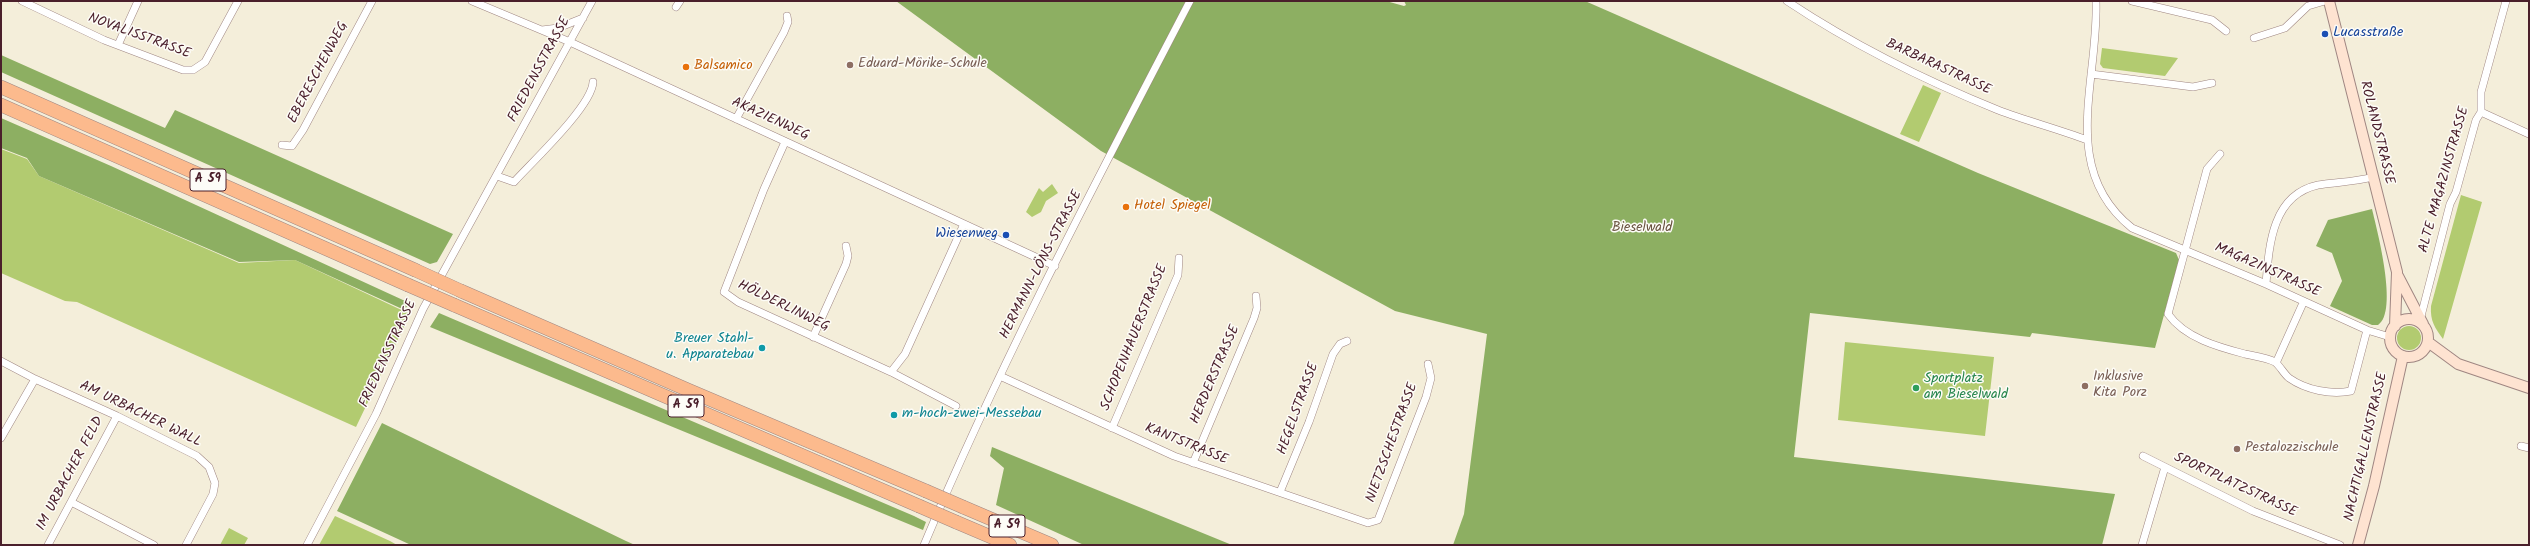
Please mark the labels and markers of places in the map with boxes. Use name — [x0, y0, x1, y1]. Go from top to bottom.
place label: Lucasstraße — [2333, 26, 2403, 42]
marker: Lucasstraße — [2320, 29, 2330, 39]
place label: Eduard-Mörike-Schule — [858, 57, 987, 73]
place label: Balsamico — [694, 59, 752, 75]
marker: Eduard-Mörike-Schule — [845, 60, 855, 70]
marker: Balsamico — [681, 62, 691, 72]
place label: Hotel Spiegel — [1134, 199, 1211, 215]
marker: Hotel Spiegel — [1121, 202, 1131, 212]
place label: Wiesenweg — [935, 227, 998, 243]
marker: Wiesenweg — [1001, 230, 1011, 240]
place label: Breuer Stahl- u. Apparatebau — [666, 332, 754, 364]
marker: Breuer Stahl- u. Apparatebau — [757, 343, 767, 353]
place label: Inklusive Kita Porz — [2093, 370, 2147, 402]
place label: Sportplatz am Bieselwald — [1924, 372, 2008, 404]
marker: Inklusive Kita Porz — [2080, 381, 2090, 391]
marker: Sportplatz am Bieselwald — [1911, 383, 1921, 393]
place label: m-hoch-zwei-Messebau — [902, 407, 1041, 423]
marker: m-hoch-zwei-Messebau — [889, 410, 899, 420]
place label: Pestalozzischule — [2245, 441, 2338, 457]
marker: Pestalozzischule — [2232, 444, 2242, 454]

